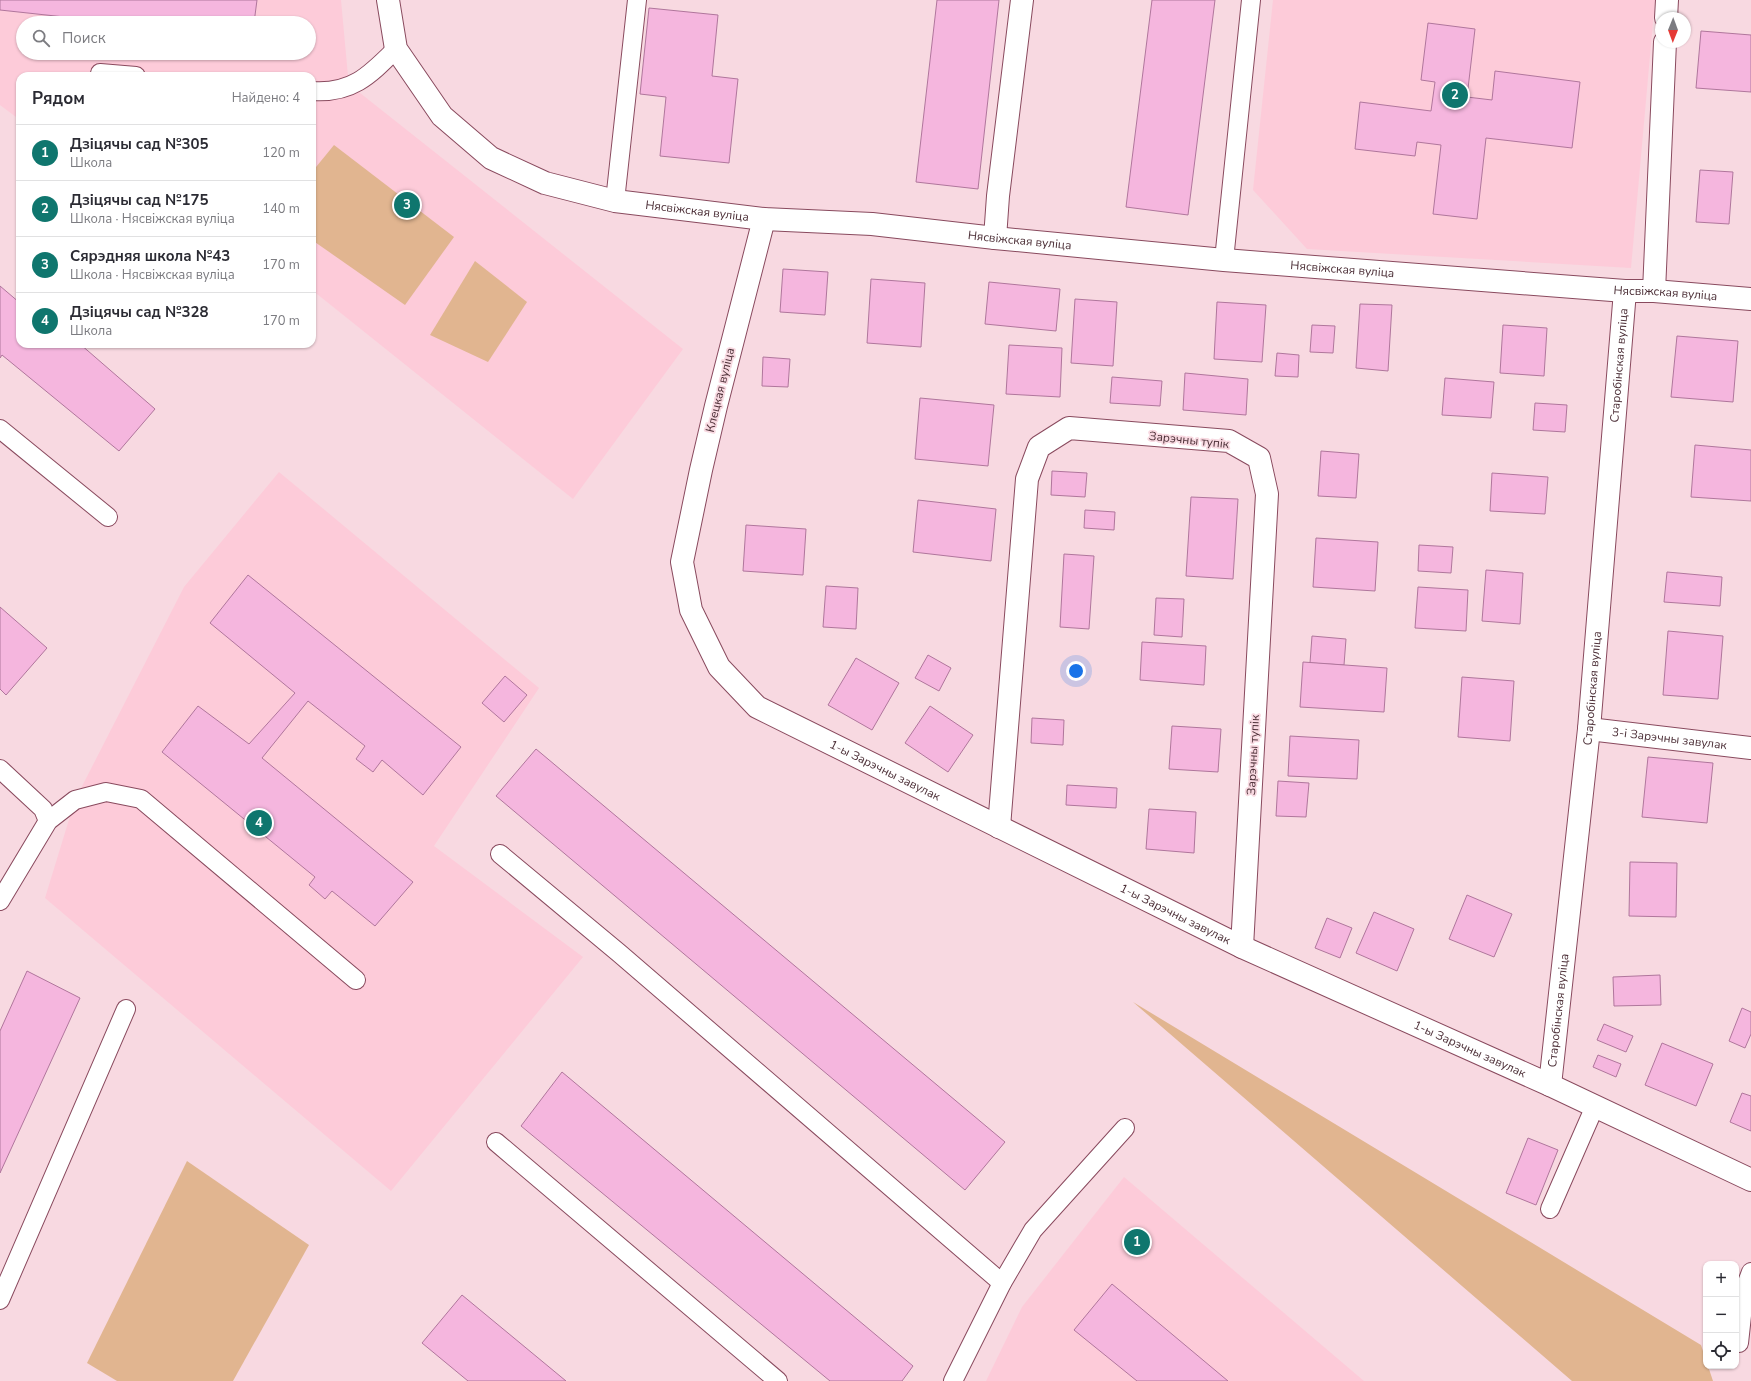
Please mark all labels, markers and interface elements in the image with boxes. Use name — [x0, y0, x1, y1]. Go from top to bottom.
north arrow — [1655, 12, 1691, 48]
search box — [16, 16, 316, 60]
icon: search — [30, 27, 52, 49]
text: Поиск — [62, 28, 106, 48]
pin: 2 — [1442, 80, 1468, 110]
text: Рядом — [32, 87, 85, 110]
text: Найдено: 4 — [232, 89, 300, 107]
text: Дзіцячы сад №305 — [70, 134, 208, 154]
text: 1 — [41, 144, 49, 162]
text: 120 m — [262, 144, 300, 162]
text: Школа — [70, 154, 112, 172]
text: Дзіцячы сад №175 — [70, 190, 208, 210]
pin: 3 — [394, 190, 420, 220]
street label: Нясвіжская вуліца — [644, 197, 750, 225]
text: 2 — [41, 200, 49, 218]
text: 140 m — [262, 200, 300, 218]
text: Школа · Нясвіжская вуліца — [70, 210, 235, 228]
street label: Нясвіжская вуліца — [967, 227, 1072, 253]
text: Сярэдняя школа №43 — [70, 246, 230, 266]
text: 3 — [41, 256, 49, 274]
text: 170 m — [262, 256, 300, 274]
street label: Нясвіжская вуліца — [1290, 257, 1395, 281]
text: Школа · Нясвіжская вуліца — [70, 266, 235, 284]
street label: Нясвіжская вуліца — [1613, 282, 1718, 304]
text: Дзіцячы сад №328 — [70, 302, 208, 322]
street label: Старобінская вуліца — [1606, 308, 1632, 423]
text: 4 — [41, 312, 49, 330]
text: 170 m — [262, 312, 300, 330]
text: Школа — [70, 322, 112, 340]
street label: Клецкая вуліца — [702, 346, 738, 434]
street label: Зарэчны тупік — [1148, 428, 1231, 452]
street label: Старобінская вуліца — [1579, 631, 1605, 746]
your location — [1066, 661, 1086, 681]
street label: Зарэчны тупік — [1243, 714, 1263, 796]
street label: 3-і Зарэчны завулак — [1611, 724, 1728, 753]
street label: 1-ы Зарэчны завулак — [827, 736, 944, 805]
pin: 4 — [246, 808, 272, 838]
street label: 1-ы Зарэчны завулак — [1117, 880, 1234, 948]
street label: Старобінская вуліца — [1544, 953, 1572, 1068]
street label: 1-ы Зарэчны завулак — [1411, 1017, 1529, 1081]
pin: 1 — [1124, 1227, 1150, 1257]
map controls — [1703, 1261, 1739, 1369]
button: + — [1703, 1261, 1739, 1297]
button: − — [1703, 1297, 1739, 1333]
button: locate — [1703, 1333, 1739, 1369]

